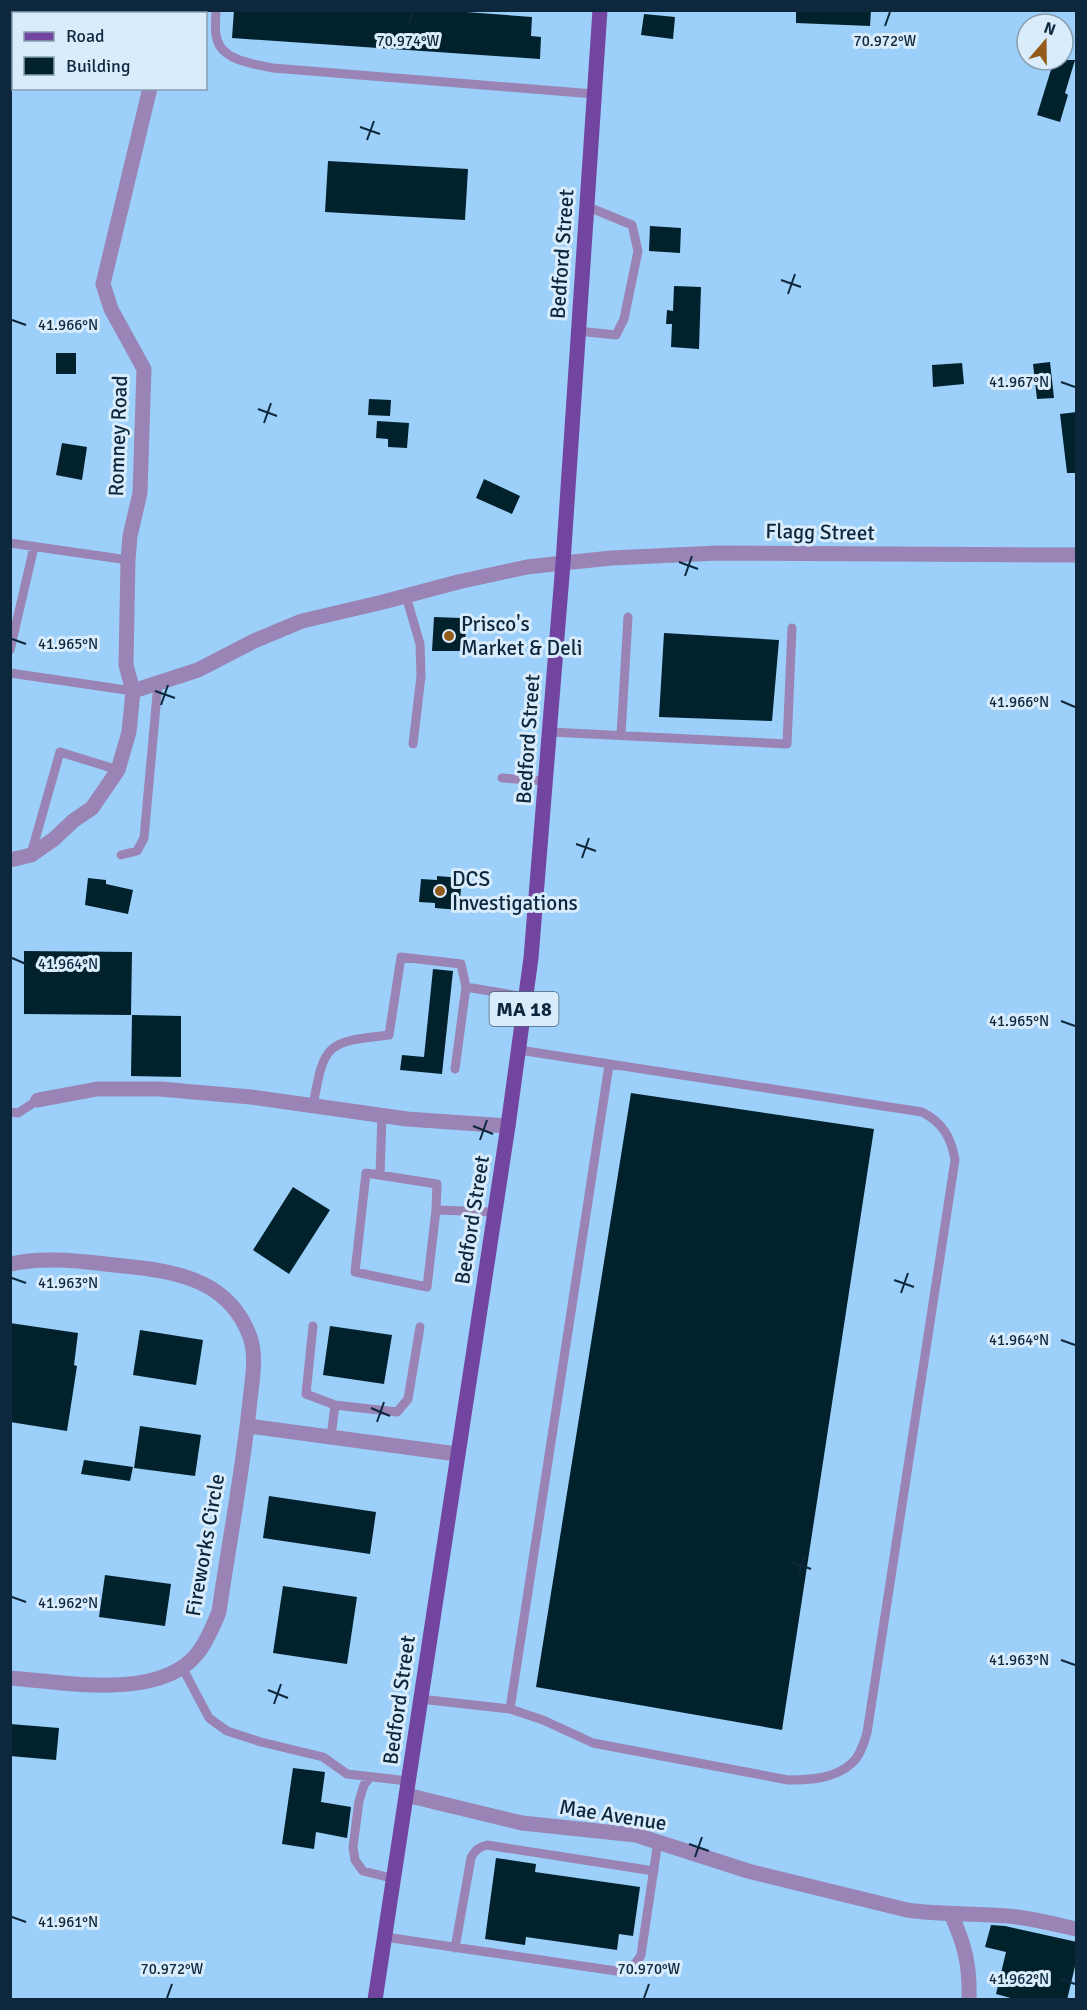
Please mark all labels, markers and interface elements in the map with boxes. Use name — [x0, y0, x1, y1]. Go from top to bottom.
legend — [12, 12, 207, 90]
north arrow — [1015, 12, 1075, 72]
text: N — [1041, 18, 1058, 40]
text: Road — [66, 25, 105, 47]
text: 70.974°W — [377, 32, 440, 50]
text: 70.972°W — [854, 32, 917, 50]
text: Building — [66, 55, 130, 77]
street label: Bedford Street — [544, 188, 580, 320]
text: 41.966°N — [38, 316, 98, 334]
text: 41.967°N — [989, 373, 1049, 391]
street label: Romney Road — [103, 375, 133, 497]
street label: Flagg Street — [765, 518, 875, 546]
place label: Prisco's Market & Deli — [461, 611, 583, 661]
marker: Prisco's Market & Deli — [442, 629, 456, 643]
text: 41.965°N — [38, 635, 98, 653]
street label: Bedford Street — [510, 673, 546, 805]
text: 41.966°N — [989, 693, 1049, 711]
place label: DCS Investigations — [452, 866, 578, 916]
marker: DCS Investigations — [433, 884, 447, 898]
text: 41.964°N — [38, 955, 98, 973]
road number: MA 18 — [490, 992, 558, 1026]
text: 41.965°N — [989, 1012, 1049, 1030]
street label: Bedford Street — [449, 1154, 495, 1286]
text: 41.963°N — [38, 1274, 98, 1292]
text: 41.964°N — [989, 1331, 1049, 1349]
street label: Fireworks Circle — [180, 1472, 230, 1618]
text: 41.962°N — [38, 1594, 98, 1612]
street label: Bedford Street — [377, 1634, 421, 1766]
text: 41.963°N — [989, 1651, 1049, 1669]
street label: Mae Avenue — [557, 1794, 669, 1836]
text: 41.961°N — [38, 1913, 98, 1931]
text: 70.972°W — [141, 1960, 204, 1978]
text: 70.970°W — [618, 1960, 681, 1978]
text: 41.962°N — [989, 1970, 1049, 1988]

